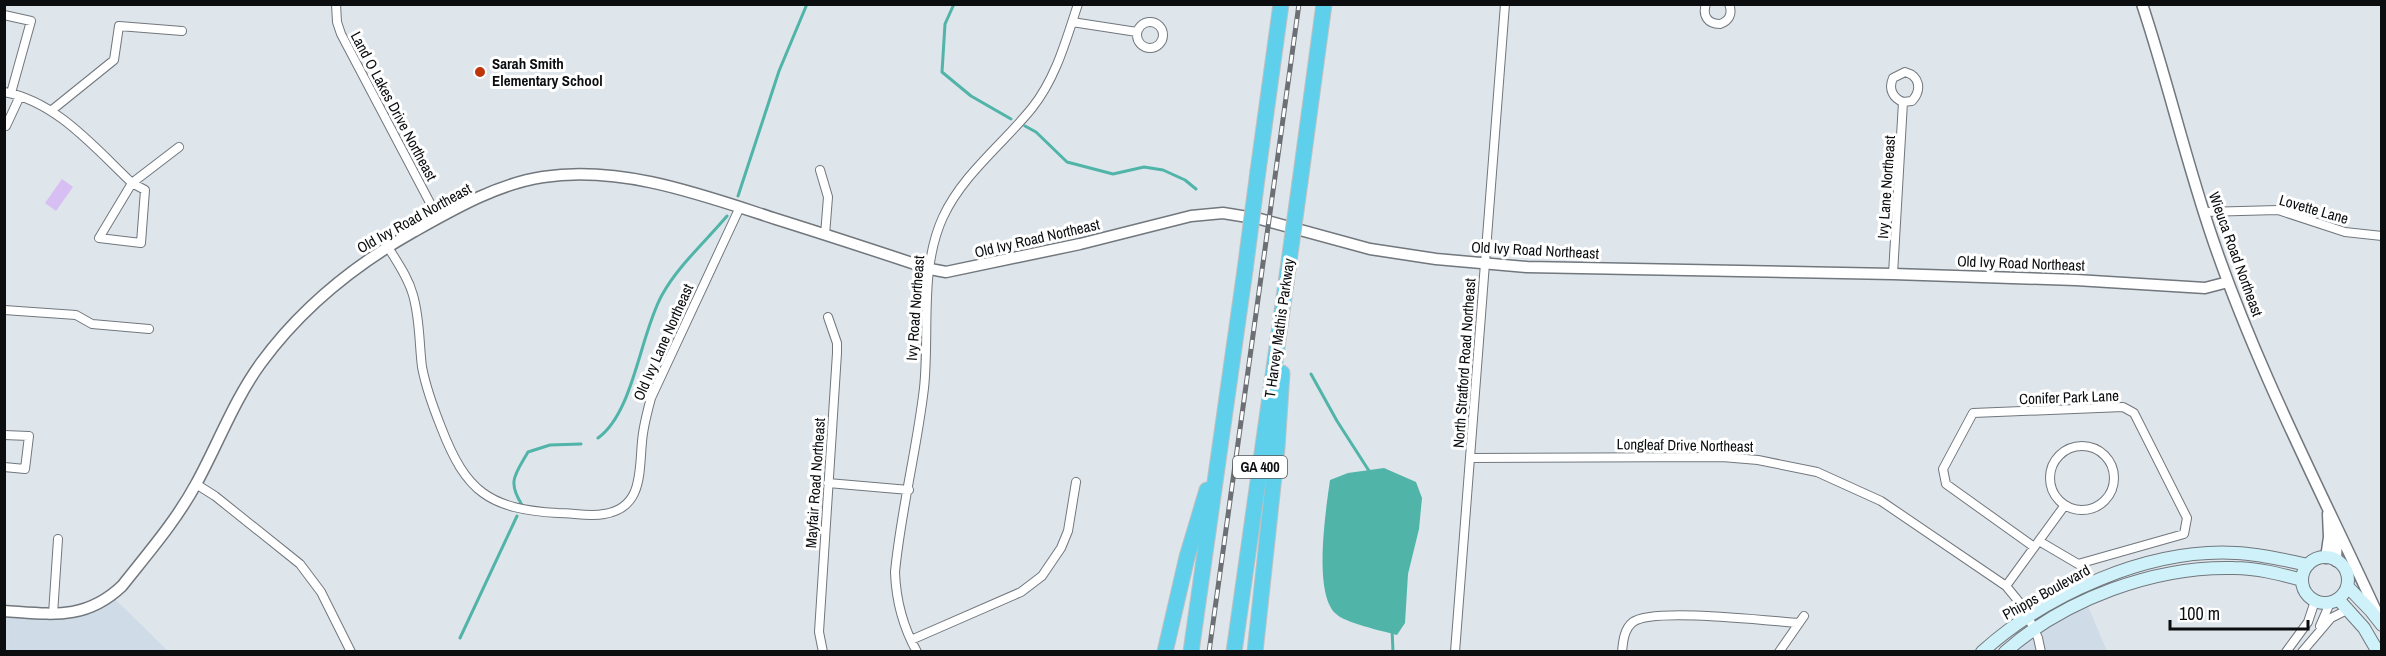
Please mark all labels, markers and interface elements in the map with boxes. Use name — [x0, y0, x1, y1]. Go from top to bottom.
street label: Land O Lakes Drive Northeast — [346, 28, 443, 185]
place label: Sarah Smith Elementary School — [492, 53, 603, 91]
marker: Sarah Smith Elementary School — [473, 65, 487, 79]
street label: Ivy Lane Northeast — [1872, 134, 1900, 239]
street label: Old Ivy Road Northeast — [353, 178, 476, 258]
street label: Wieuca Road Northeast — [2204, 189, 2269, 320]
street label: Lovette Lane — [2277, 189, 2351, 229]
street label: Old Ivy Road Northeast — [972, 213, 1102, 263]
street label: Old Ivy Road Northeast — [1471, 236, 1600, 264]
street label: Old Ivy Road Northeast — [1957, 250, 2086, 276]
street label: Ivy Road Northeast — [901, 254, 929, 361]
street label: T Harvey Mathis Parkway — [1259, 256, 1299, 399]
street label: North Stratford Road Northeast — [1448, 277, 1480, 449]
street label: Old Ivy Lane Northeast — [628, 280, 698, 404]
street label: Conifer Park Lane — [2019, 385, 2119, 409]
street label: Mayfair Road Northeast — [800, 417, 830, 549]
street label: Longleaf Drive Northeast — [1616, 433, 1754, 457]
road number: GA 400 — [1233, 456, 1287, 478]
street label: Phipps Boulevard — [1998, 559, 2094, 625]
scale bar — [2170, 593, 2308, 631]
text: 100 m — [2179, 601, 2220, 626]

